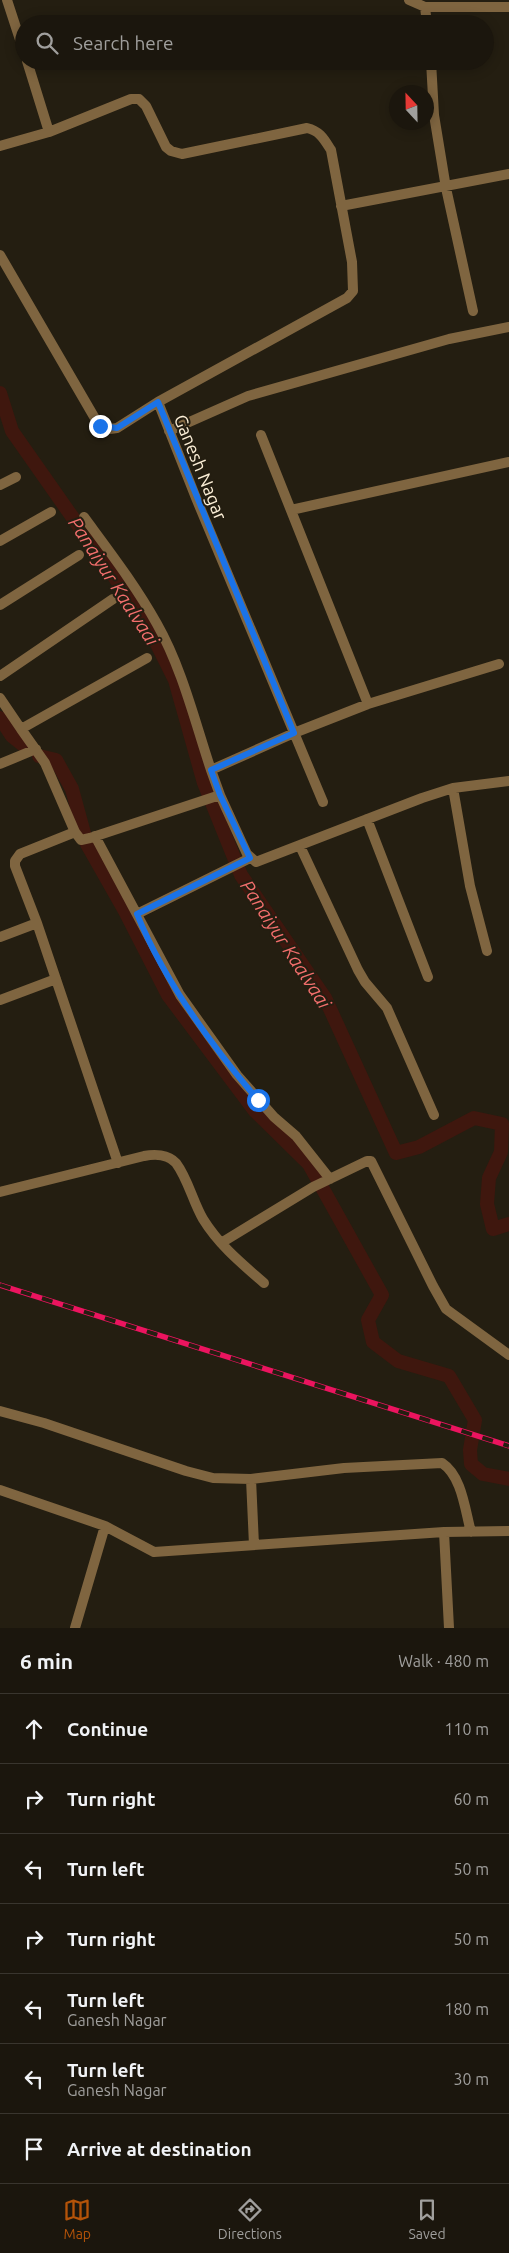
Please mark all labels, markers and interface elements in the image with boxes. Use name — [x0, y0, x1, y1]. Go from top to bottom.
search box — [15, 15, 494, 70]
icon: search — [33, 29, 61, 57]
text: Search here — [73, 32, 173, 54]
north arrow — [389, 85, 434, 130]
street label: Ganesh Nagar — [171, 411, 231, 523]
route end — [89, 415, 112, 438]
water label: Panaiyur Kaalvaai — [64, 513, 164, 650]
water label: Panaiyur Kaalvaai — [236, 876, 336, 1013]
route start — [247, 1089, 270, 1112]
text: 6 min — [20, 1649, 73, 1673]
text: Walk · 480 m — [398, 1652, 489, 1670]
icon: ahead — [20, 1715, 48, 1743]
text: Continue — [67, 1718, 148, 1740]
text: 110 m — [444, 1720, 489, 1738]
icon: right — [20, 1785, 48, 1813]
text: Turn right — [67, 1788, 155, 1810]
text: 60 m — [453, 1790, 489, 1808]
icon: left — [20, 1855, 48, 1883]
text: Turn left — [67, 1858, 145, 1880]
text: 50 m — [453, 1860, 489, 1878]
icon: right — [20, 1925, 48, 1953]
text: Turn right — [67, 1928, 155, 1950]
text: 50 m — [453, 1930, 489, 1948]
text: Turn left — [67, 1989, 145, 2011]
icon: left — [20, 1995, 48, 2023]
text: 180 m — [444, 2000, 489, 2018]
text: Ganesh Nagar — [67, 2011, 167, 2029]
text: Turn left — [67, 2059, 145, 2081]
icon: left — [20, 2065, 48, 2093]
text: 30 m — [453, 2070, 489, 2088]
text: Ganesh Nagar — [67, 2081, 167, 2099]
icon: arrive — [20, 2135, 48, 2163]
text: Arrive at destination — [67, 2138, 252, 2160]
tab: Map — [63, 2196, 91, 2242]
tab: Directions — [218, 2196, 282, 2242]
tab: Saved — [408, 2196, 446, 2242]

